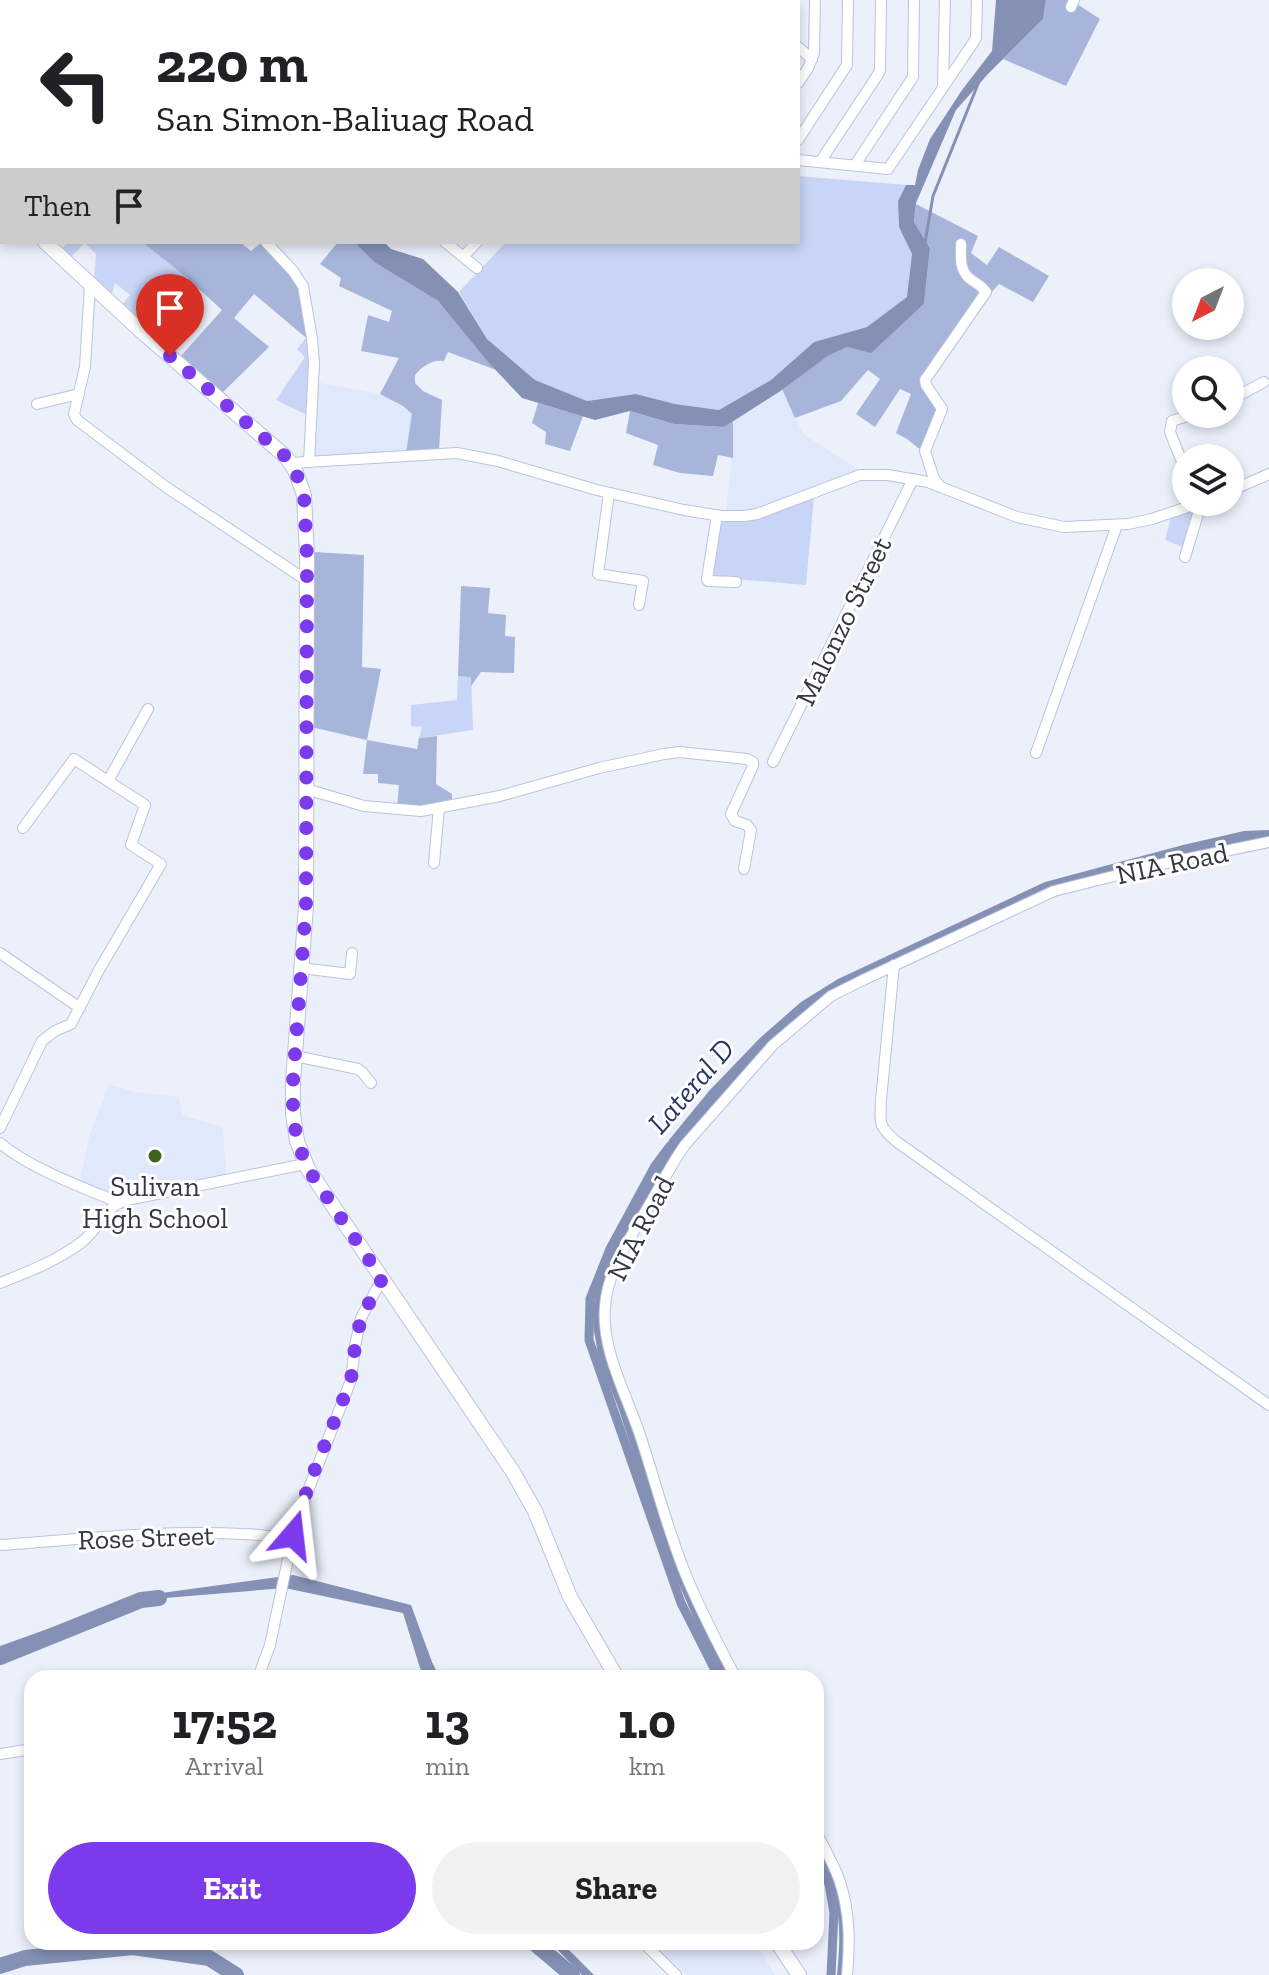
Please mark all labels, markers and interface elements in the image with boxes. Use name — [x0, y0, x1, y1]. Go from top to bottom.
text: 220 m — [156, 29, 308, 96]
icon: left — [24, 32, 128, 136]
text: San Simon-Baliuag Road — [156, 97, 534, 140]
icon: arrive — [107, 184, 151, 228]
text: Then — [24, 188, 91, 224]
north arrow — [1172, 268, 1244, 340]
map controls — [1172, 268, 1244, 516]
pin — [136, 274, 204, 356]
icon: arrive — [148, 286, 192, 330]
button: search — [1172, 356, 1244, 428]
button: layers — [1172, 444, 1244, 516]
street label: Malonzo Street — [788, 531, 899, 711]
street label: NIA Road — [1113, 836, 1231, 891]
water label: Lateral D — [640, 1031, 742, 1141]
marker: Sulivan High School — [146, 1147, 164, 1165]
place label: Sulivan High School — [82, 1170, 228, 1235]
street label: NIA Road — [600, 1170, 681, 1286]
position arrow — [251, 1493, 335, 1577]
street label: Rose Street — [77, 1519, 216, 1556]
text: 17:52 — [172, 1693, 277, 1750]
text: 13 — [425, 1693, 470, 1750]
text: 1.0 — [618, 1693, 676, 1750]
text: Arrival — [185, 1750, 264, 1782]
text: min — [425, 1750, 470, 1782]
text: km — [629, 1750, 665, 1782]
button: Exit — [48, 1842, 416, 1934]
button: Share — [432, 1842, 800, 1934]

